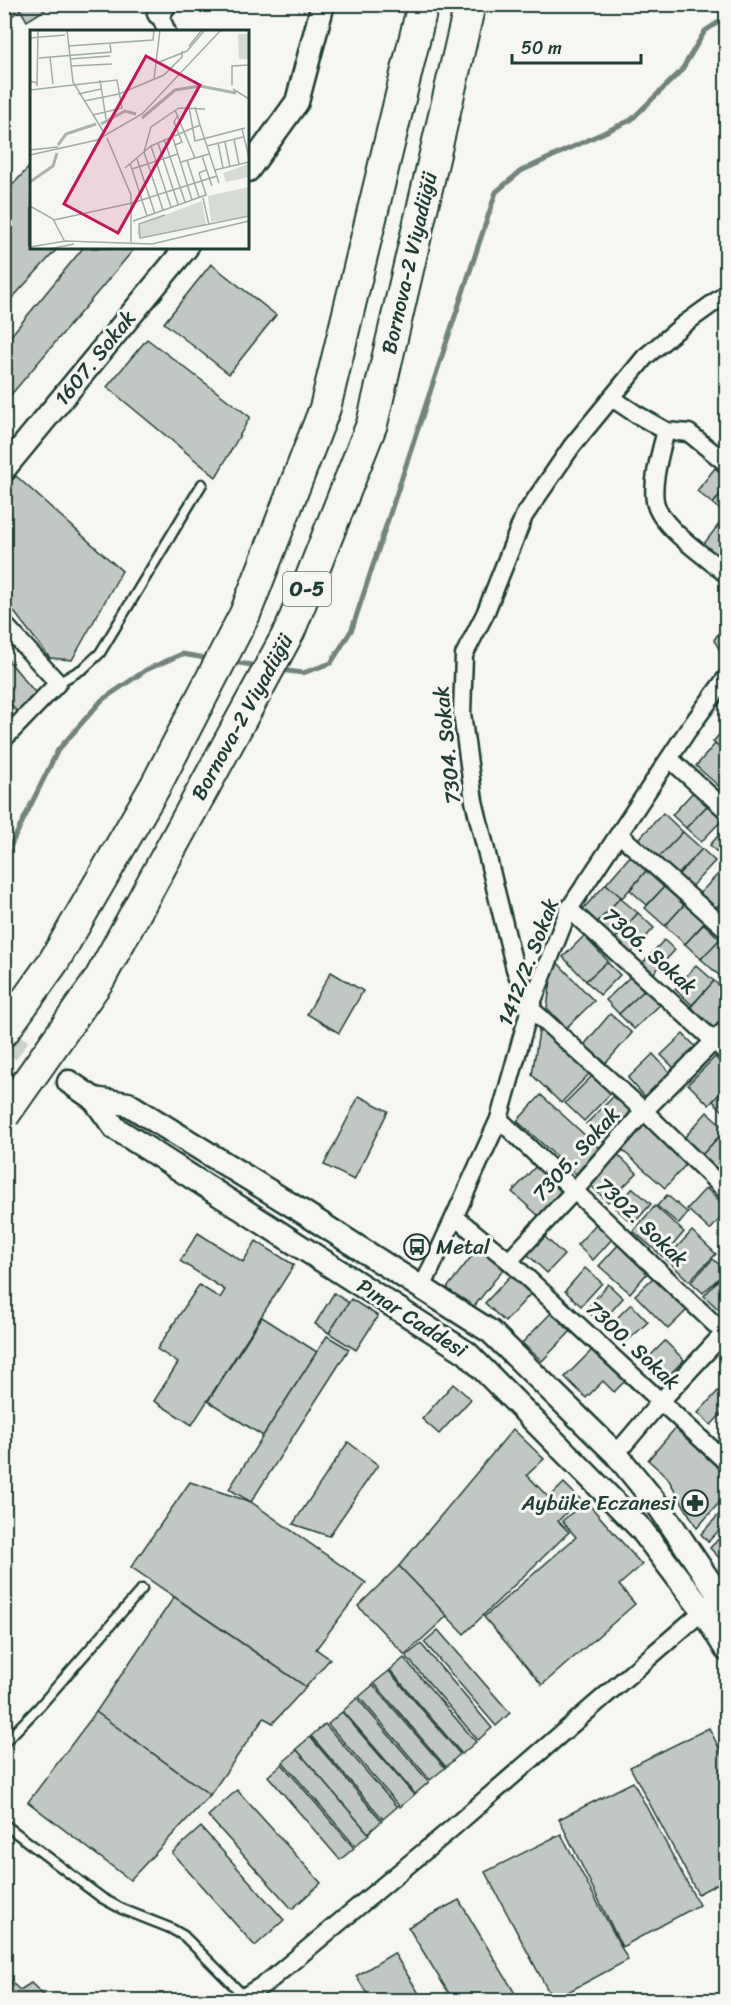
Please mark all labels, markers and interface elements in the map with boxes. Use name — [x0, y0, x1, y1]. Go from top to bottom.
scale bar — [512, 27, 641, 65]
inset map — [30, 30, 249, 249]
text: 50 m — [521, 32, 562, 64]
street label: Bornova-2 Viyadüğü — [370, 167, 449, 358]
street label: 1607. Sokak — [44, 301, 146, 415]
road number: O-5 — [283, 572, 331, 606]
street label: Bornova-2 Viyadüğü — [180, 626, 304, 808]
street label: 7304. Sokak — [422, 684, 472, 806]
street label: 1412/2. Sokak — [486, 893, 570, 1031]
street label: 7306. Sokak — [594, 898, 706, 1004]
street label: 7305. Sokak — [522, 1097, 630, 1211]
street label: 7302. Sokak — [587, 1168, 697, 1276]
place label: Metal — [436, 1228, 491, 1266]
bus stop icon: Metal — [402, 1232, 432, 1262]
street label: Pınar Caddesi — [349, 1268, 476, 1369]
street label: 7300. Sokak — [577, 1291, 689, 1399]
place label: Aybüke Eczanesi — [521, 1484, 677, 1522]
pharmacy icon: Aybüke Eczanesi — [680, 1488, 710, 1518]

